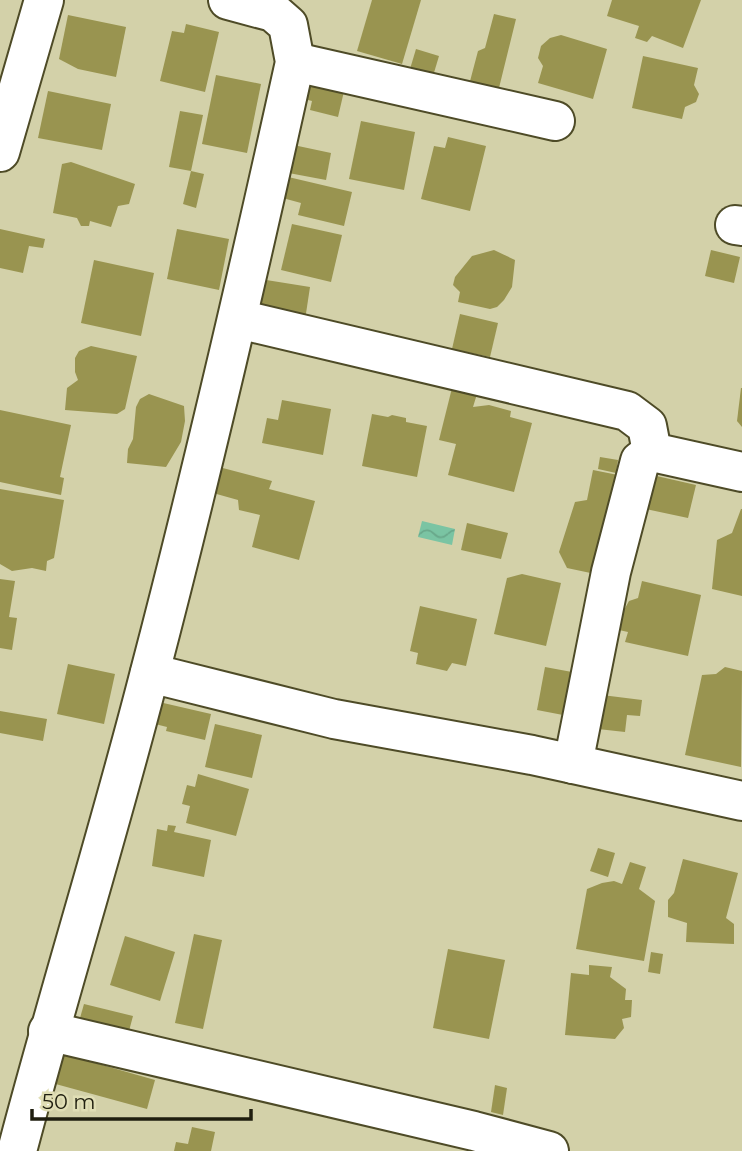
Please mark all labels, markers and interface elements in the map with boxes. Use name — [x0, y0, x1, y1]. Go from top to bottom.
scale bar — [32, 1078, 250, 1122]
text: 50 m — [42, 1089, 96, 1114]

